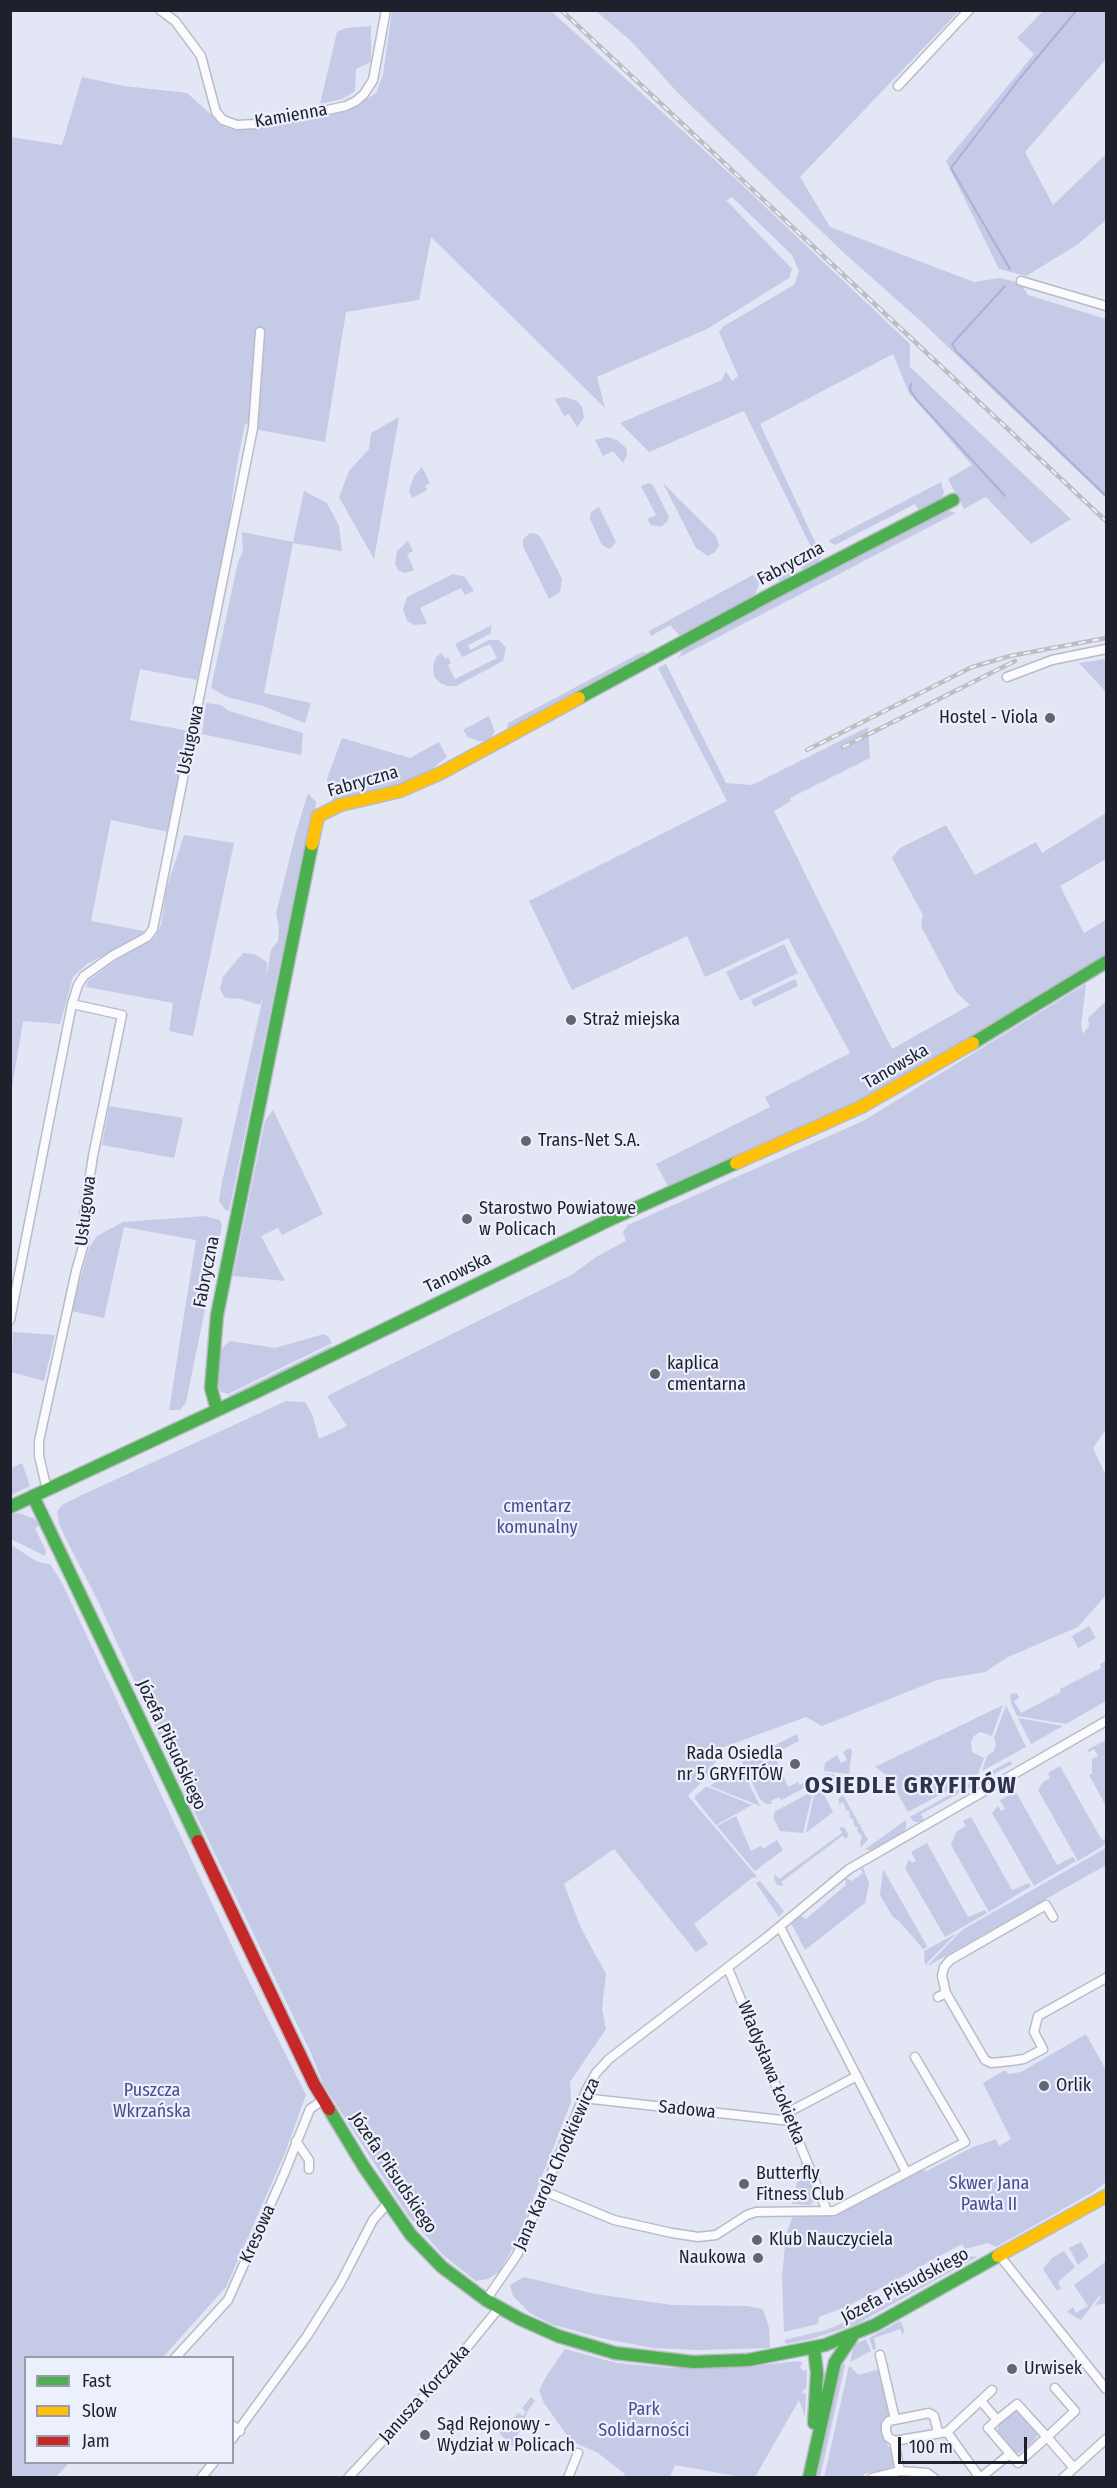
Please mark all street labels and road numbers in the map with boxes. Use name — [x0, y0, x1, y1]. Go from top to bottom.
street label: Kamienna — [253, 99, 329, 133]
street label: Fabryczna — [754, 537, 828, 591]
street label: Usługowa — [173, 703, 209, 777]
street label: Fabryczna — [325, 762, 401, 802]
street label: Tanowska — [860, 1040, 932, 1094]
street label: Usługowa — [71, 1175, 101, 1247]
street label: Fabryczna — [189, 1234, 225, 1310]
street label: Tanowska — [421, 1248, 495, 1298]
street label: Józefa Piłsudskiego — [131, 1676, 211, 1814]
street label: Władysława Łokietka — [732, 1998, 810, 2148]
street label: Jana Karola Chodkiewicza — [509, 2074, 605, 2254]
street label: Sadowa — [657, 2096, 717, 2124]
street label: Józefa Piłsudskiego — [345, 2108, 441, 2238]
street label: Kresowa — [236, 2201, 280, 2267]
street label: Józefa Piłsudskiego — [838, 2243, 972, 2329]
street label: Janusza Korczaka — [375, 2340, 475, 2448]

